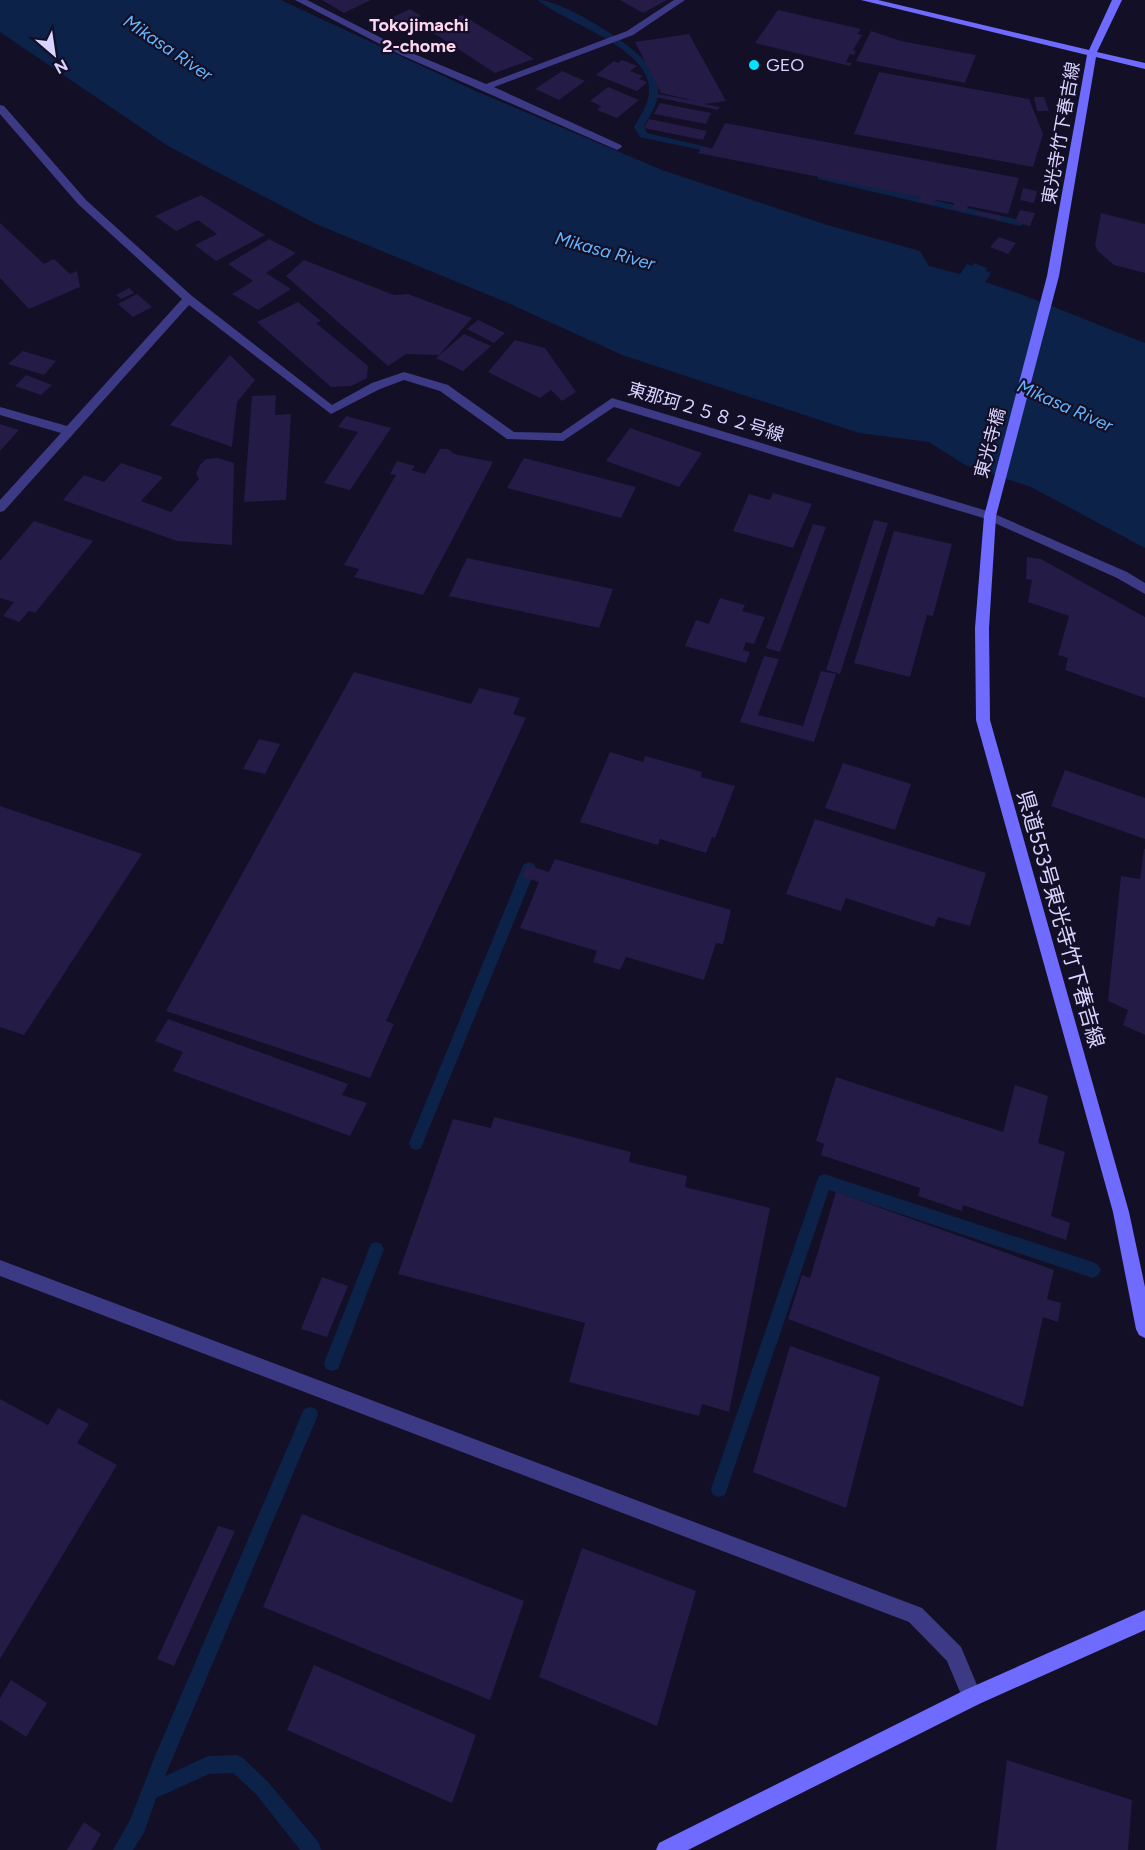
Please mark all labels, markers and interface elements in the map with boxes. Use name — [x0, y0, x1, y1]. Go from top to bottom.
water label: Mikasa River — [119, 10, 217, 86]
district label: Tokojimachi 2-chome — [369, 14, 469, 57]
north arrow — [24, 24, 84, 84]
place label: GEO — [766, 54, 804, 76]
text: N — [51, 55, 71, 78]
marker: GEO — [747, 58, 761, 72]
street label: 東光寺竹下春吉線 — [1038, 60, 1084, 206]
water label: Mikasa River — [553, 227, 658, 275]
water label: Mikasa River — [1014, 375, 1117, 437]
street label: 東那珂２５８２号線 — [625, 378, 787, 446]
street label: 東光寺橋 — [970, 405, 1010, 481]
street label: 県道553号東光寺竹下春吉線 — [1012, 787, 1110, 1051]

